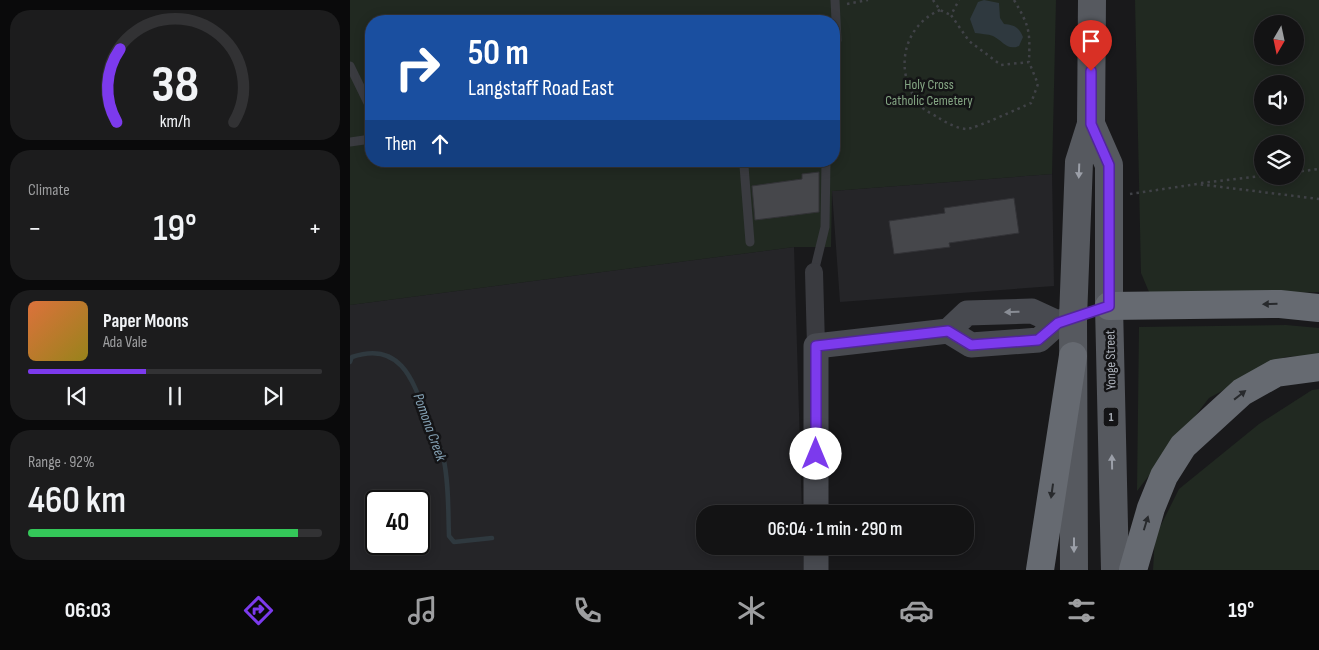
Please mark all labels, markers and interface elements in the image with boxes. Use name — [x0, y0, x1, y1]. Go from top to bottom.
north arrow — [1254, 15, 1304, 65]
map controls — [1254, 15, 1304, 185]
pin — [1070, 20, 1112, 71]
icon: arrive — [1077, 27, 1105, 55]
text: 50 m — [468, 32, 529, 75]
icon: right — [385, 35, 450, 100]
text: 38 — [151, 54, 199, 117]
text: Langstaff Road East — [468, 75, 614, 102]
button: sound — [1254, 75, 1304, 125]
park label: Holy Cross Catholic Cemetery — [885, 76, 973, 109]
text: km/h — [160, 111, 190, 132]
icon: ahead — [426, 130, 454, 158]
text: Then — [385, 133, 416, 156]
button: layers — [1254, 135, 1304, 185]
one-way arrow — [1074, 163, 1082, 179]
text: Climate — [28, 181, 70, 200]
text: 19° — [153, 206, 197, 251]
text: − — [28, 212, 42, 245]
text: + — [308, 212, 322, 245]
one-way arrow — [1262, 300, 1278, 308]
one-way arrow — [1004, 308, 1020, 316]
text: Paper Moons — [103, 310, 189, 333]
street label: Yonge Street — [1101, 330, 1120, 390]
text: Ada Vale — [103, 333, 147, 352]
icon: previous — [63, 382, 91, 410]
icon: pause — [161, 382, 189, 410]
icon: next — [259, 382, 287, 410]
one-way arrow — [1233, 389, 1246, 400]
water label: Pomona Creek — [408, 391, 451, 464]
road number: 1 — [1104, 408, 1118, 427]
position arrow — [789, 427, 841, 479]
text: Range · 92% — [28, 453, 95, 472]
one-way arrow — [1108, 454, 1116, 470]
text: 460 km — [28, 478, 126, 523]
one-way arrow — [1048, 483, 1056, 499]
speed limit sign: 40 — [365, 490, 430, 555]
one-way arrow — [1143, 515, 1151, 530]
text: 06:04 · 1 min · 290 m — [768, 518, 902, 541]
one-way arrow — [1070, 537, 1078, 553]
icon: directions — [241, 593, 276, 628]
icon: music — [405, 593, 440, 628]
icon: phone — [570, 593, 605, 628]
icon: climate — [734, 593, 769, 628]
icon: car — [899, 593, 934, 628]
icon: filters — [1064, 593, 1099, 628]
text: 06:03 — [65, 597, 111, 624]
text: 19° — [1228, 597, 1254, 624]

